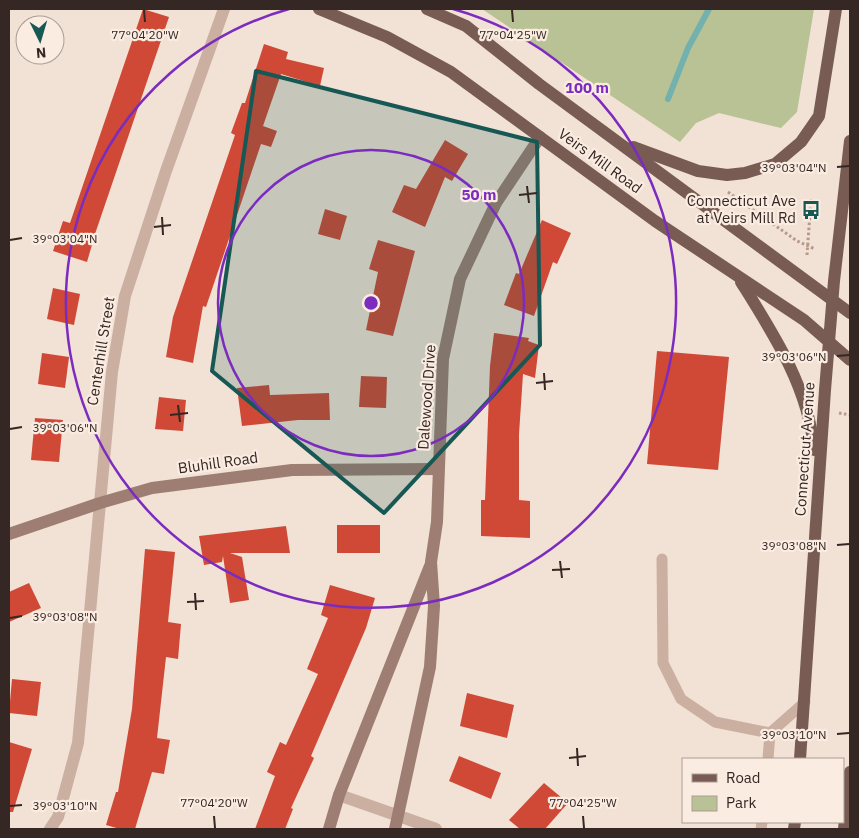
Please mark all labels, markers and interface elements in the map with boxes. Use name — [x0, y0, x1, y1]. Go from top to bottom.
north arrow — [15, 15, 65, 65]
text: 77°04'20"W — [111, 27, 179, 42]
text: 77°04'25"W — [479, 27, 547, 42]
text: N — [35, 44, 47, 62]
text: 100 m — [565, 78, 609, 97]
street label: Veirs Mill Road — [555, 124, 646, 197]
text: 39°03'04"N — [761, 160, 827, 175]
text: 50 m — [462, 185, 496, 204]
place label: Connecticut Ave at Veirs Mill Rd — [687, 191, 796, 227]
bus stop icon: Connecticut Ave at Veirs Mill Rd — [800, 199, 822, 221]
text: 39°03'04"N — [32, 231, 98, 246]
centre of rings — [362, 294, 380, 312]
street label: Centerhill Street — [83, 295, 118, 407]
street label: Dalewood Drive — [413, 344, 440, 450]
text: 39°03'06"N — [761, 349, 827, 364]
street label: Connecticut Avenue — [790, 381, 819, 517]
text: 39°03'06"N — [32, 420, 98, 435]
street label: Bluhill Road — [177, 447, 259, 478]
text: 39°03'08"N — [761, 538, 827, 553]
text: 39°03'08"N — [32, 609, 98, 624]
text: 39°03'10"N — [761, 727, 827, 742]
legend — [682, 758, 844, 823]
text: Road — [726, 768, 761, 787]
text: Park — [726, 793, 756, 812]
text: 77°04'20"W — [180, 795, 248, 810]
text: 77°04'25"W — [549, 795, 617, 810]
text: 39°03'10"N — [32, 798, 98, 813]

